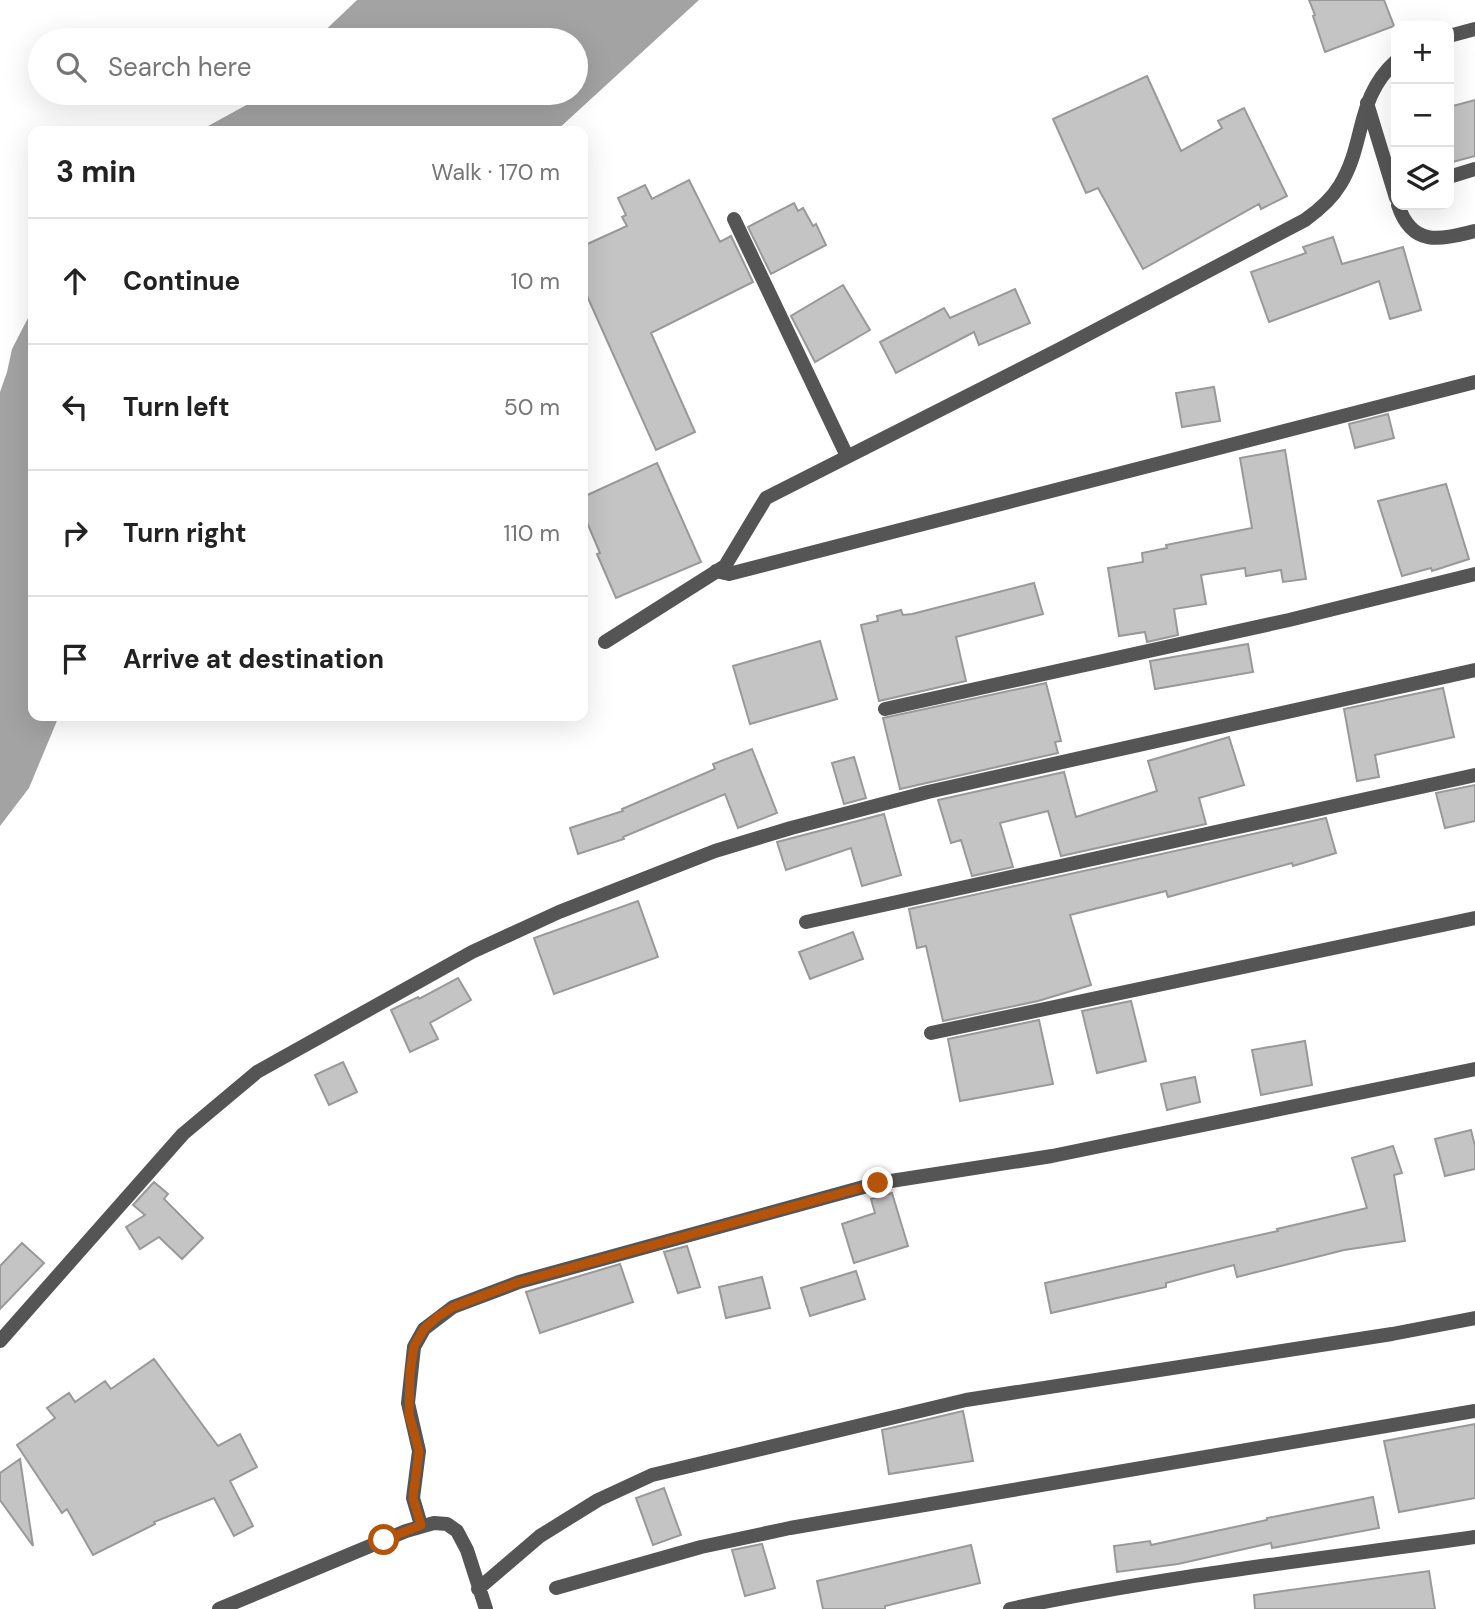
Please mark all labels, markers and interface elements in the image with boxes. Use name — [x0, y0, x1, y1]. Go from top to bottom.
map controls — [1391, 21, 1454, 210]
button: + — [1391, 21, 1454, 84]
search box — [28, 28, 588, 105]
icon: search — [52, 48, 90, 86]
text: Search here — [108, 50, 251, 84]
button: − — [1391, 84, 1454, 147]
button: layers — [1391, 147, 1454, 210]
text: 3 min — [56, 152, 136, 191]
text: Walk · 170 m — [431, 157, 560, 187]
icon: ahead — [56, 262, 94, 300]
text: Continue — [123, 264, 240, 298]
text: 10 m — [510, 266, 560, 296]
icon: left — [56, 388, 94, 426]
text: Turn left — [123, 390, 230, 424]
text: 50 m — [504, 392, 560, 422]
icon: right — [56, 514, 94, 552]
text: Turn right — [123, 516, 247, 550]
text: 110 m — [503, 518, 560, 548]
icon: arrive — [56, 640, 94, 678]
text: Arrive at destination — [123, 642, 384, 676]
route end — [862, 1167, 893, 1198]
route start — [368, 1524, 399, 1555]

